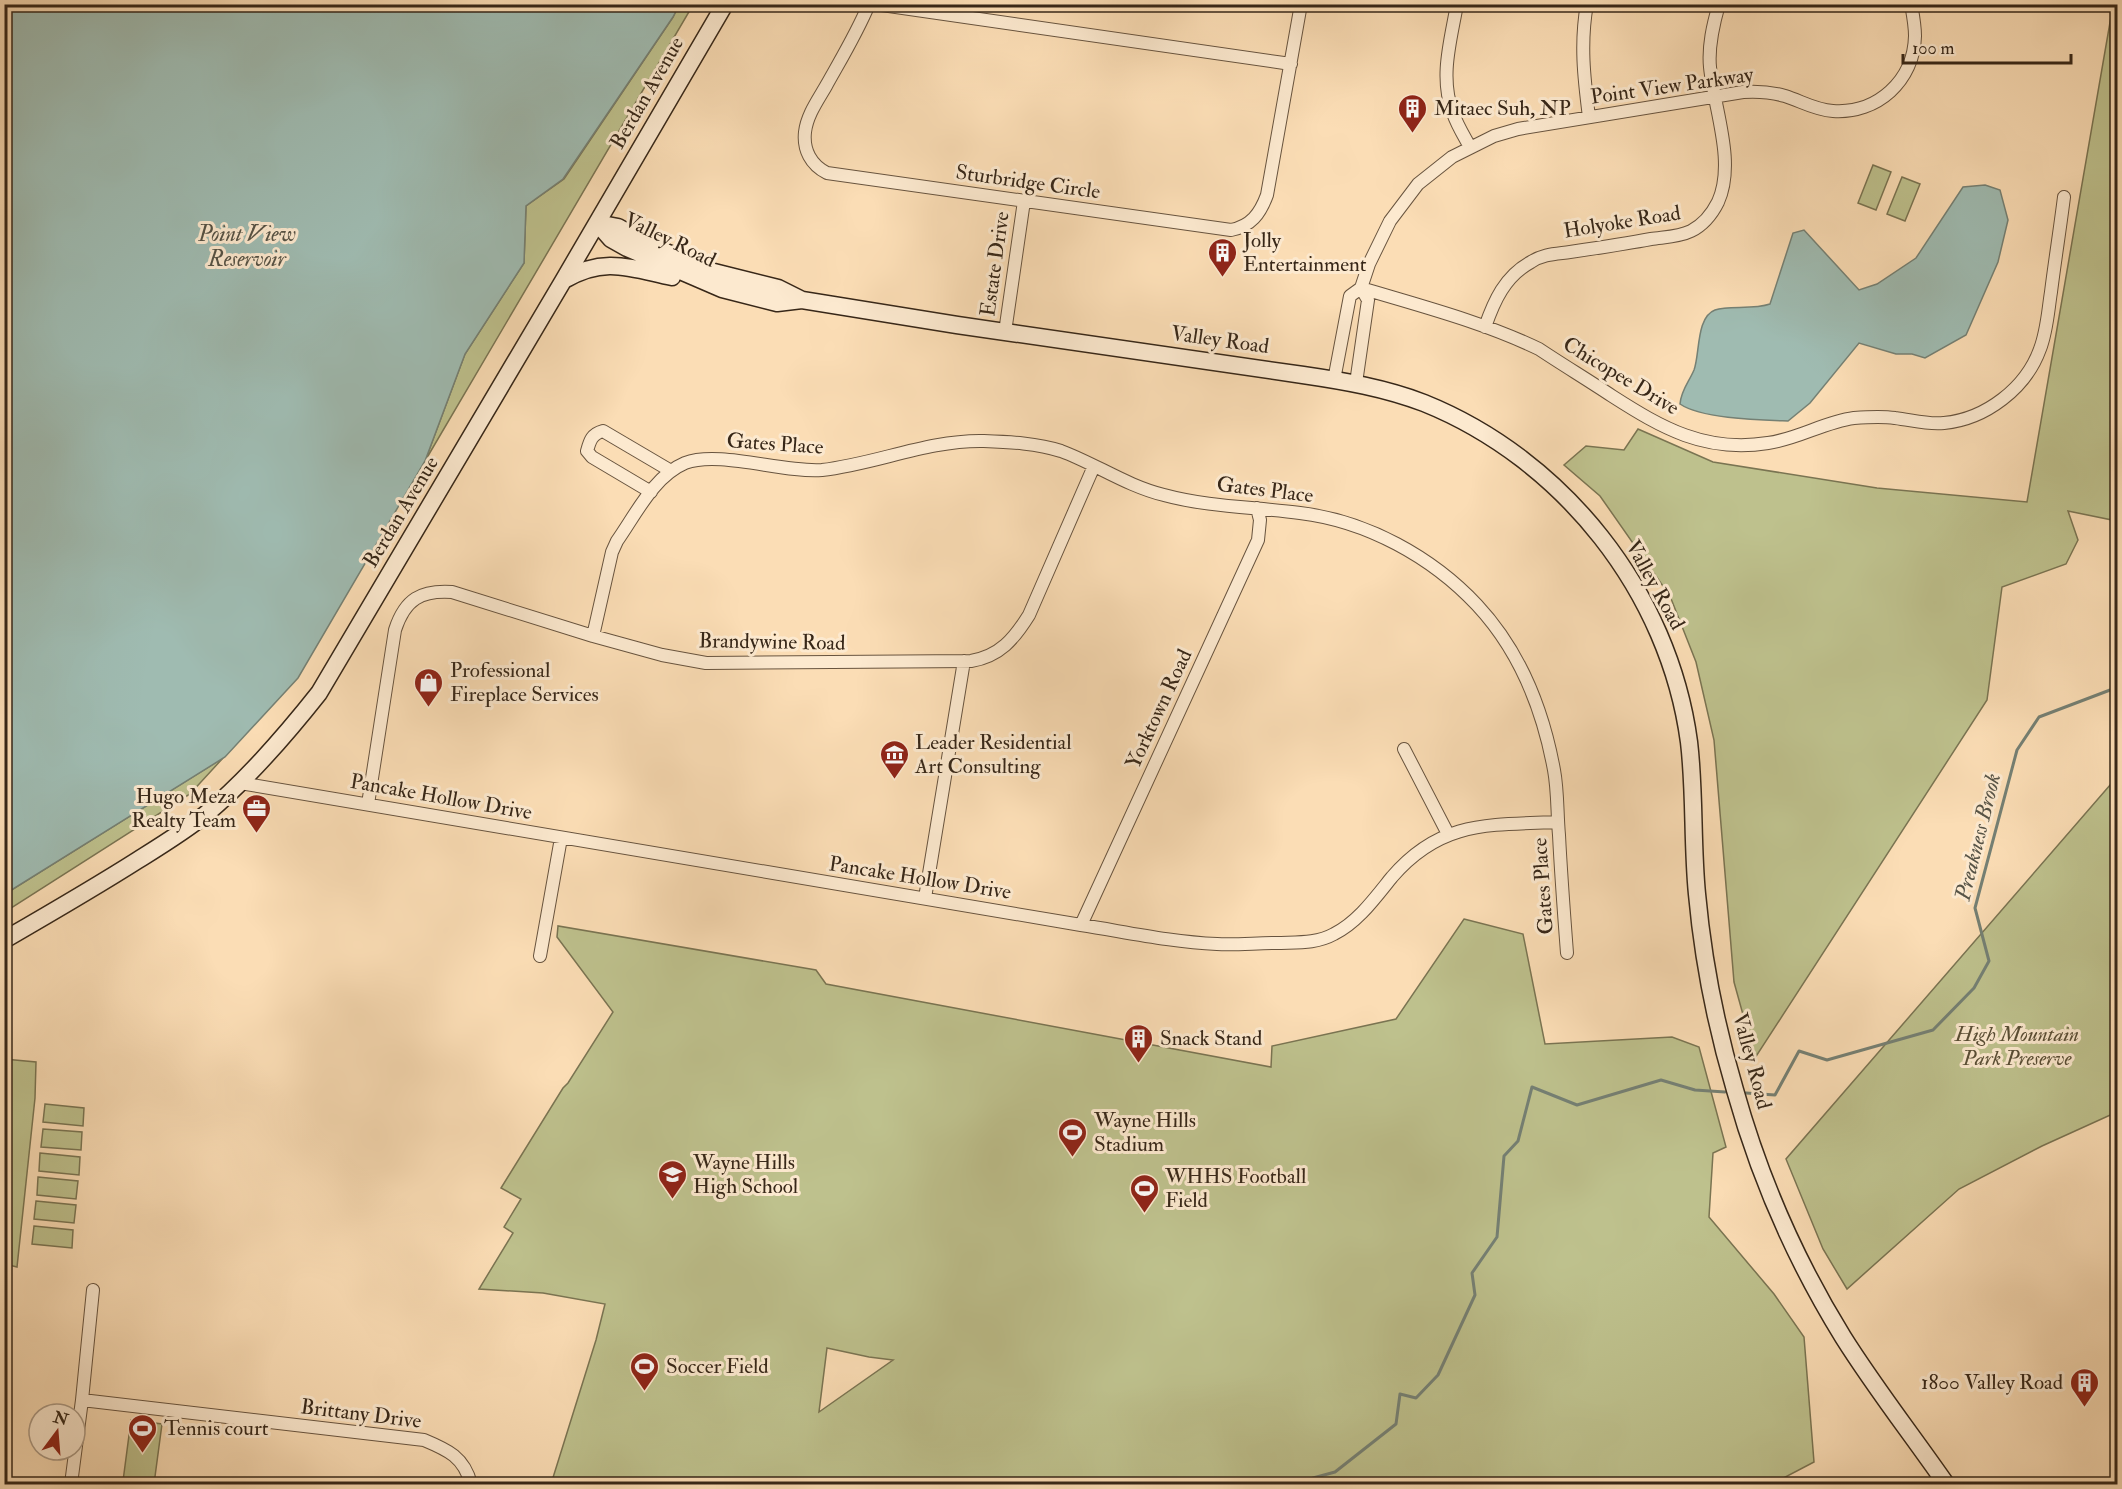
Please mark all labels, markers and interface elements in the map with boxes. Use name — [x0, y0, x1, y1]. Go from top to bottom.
scale bar — [1903, 27, 2071, 65]
street label: Berdan Avenue — [604, 32, 690, 154]
text: 100 m — [1912, 37, 1955, 60]
street label: Point View Parkway — [1589, 61, 1756, 111]
building icon: Mitaec Suh, NP — [1397, 92, 1429, 134]
place label: Mitaec Suh, NP — [1434, 95, 1571, 122]
street label: Sturbridge Circle — [954, 158, 1102, 206]
street label: Holyoke Road — [1562, 199, 1683, 245]
street label: Valley Road — [620, 206, 721, 274]
street label: Estate Drive — [974, 209, 1016, 318]
water label: Point View Reservoir — [197, 220, 296, 273]
place label: Jolly Entertainment — [1242, 227, 1367, 278]
building icon: Jolly Entertainment — [1206, 236, 1238, 278]
street label: Valley Road — [1169, 320, 1271, 360]
street label: Chicopee Drive — [1558, 331, 1684, 421]
street label: Gates Place — [726, 427, 825, 461]
street label: Berdan Avenue — [357, 451, 445, 573]
street label: Gates Place — [1215, 471, 1315, 509]
street label: Valley Road — [1619, 535, 1691, 635]
street label: Brandywine Road — [698, 627, 846, 657]
street label: Yorktown Road — [1120, 644, 1199, 773]
place label: Professional Fireplace Services — [450, 657, 599, 708]
shop icon: Professional Fireplace Services — [413, 666, 445, 708]
place label: Leader Residential Art Consulting — [914, 729, 1072, 780]
museum icon: Leader Residential Art Consulting — [878, 738, 910, 780]
street label: Pancake Hollow Drive — [348, 768, 534, 826]
water label: Preakness Brook — [1948, 770, 2007, 905]
place label: Hugo Meza Realty Team — [131, 783, 236, 834]
office icon: Hugo Meza Realty Team — [241, 792, 273, 834]
street label: Gates Place — [1526, 836, 1560, 935]
street label: Pancake Hollow Drive — [827, 850, 1013, 906]
street label: Valley Road — [1726, 1010, 1778, 1113]
park label: High Mountain Park Preserve — [1954, 1021, 2079, 1072]
building icon: Snack Stand — [1123, 1022, 1155, 1064]
place label: Snack Stand — [1160, 1025, 1263, 1052]
place label: Wayne Hills Stadium — [1093, 1107, 1196, 1158]
sports icon: Wayne Hills Stadium — [1057, 1116, 1089, 1158]
place label: Wayne Hills High School — [692, 1149, 799, 1200]
school or university icon: Wayne Hills High School — [656, 1158, 688, 1200]
place label: WHHS Football Field — [1164, 1163, 1307, 1214]
sports icon: WHHS Football Field — [1128, 1172, 1160, 1214]
sports icon: Soccer Field — [629, 1350, 661, 1392]
place label: Soccer Field — [666, 1353, 769, 1380]
building icon: 1800 Valley Road — [2068, 1366, 2100, 1408]
place label: 1800 Valley Road — [1921, 1369, 2064, 1396]
street label: Brittany Drive — [299, 1393, 423, 1435]
north arrow — [27, 1402, 87, 1462]
text: N — [50, 1407, 71, 1430]
sports icon: Tennis court — [127, 1412, 159, 1454]
place label: Tennis court — [164, 1415, 269, 1442]

